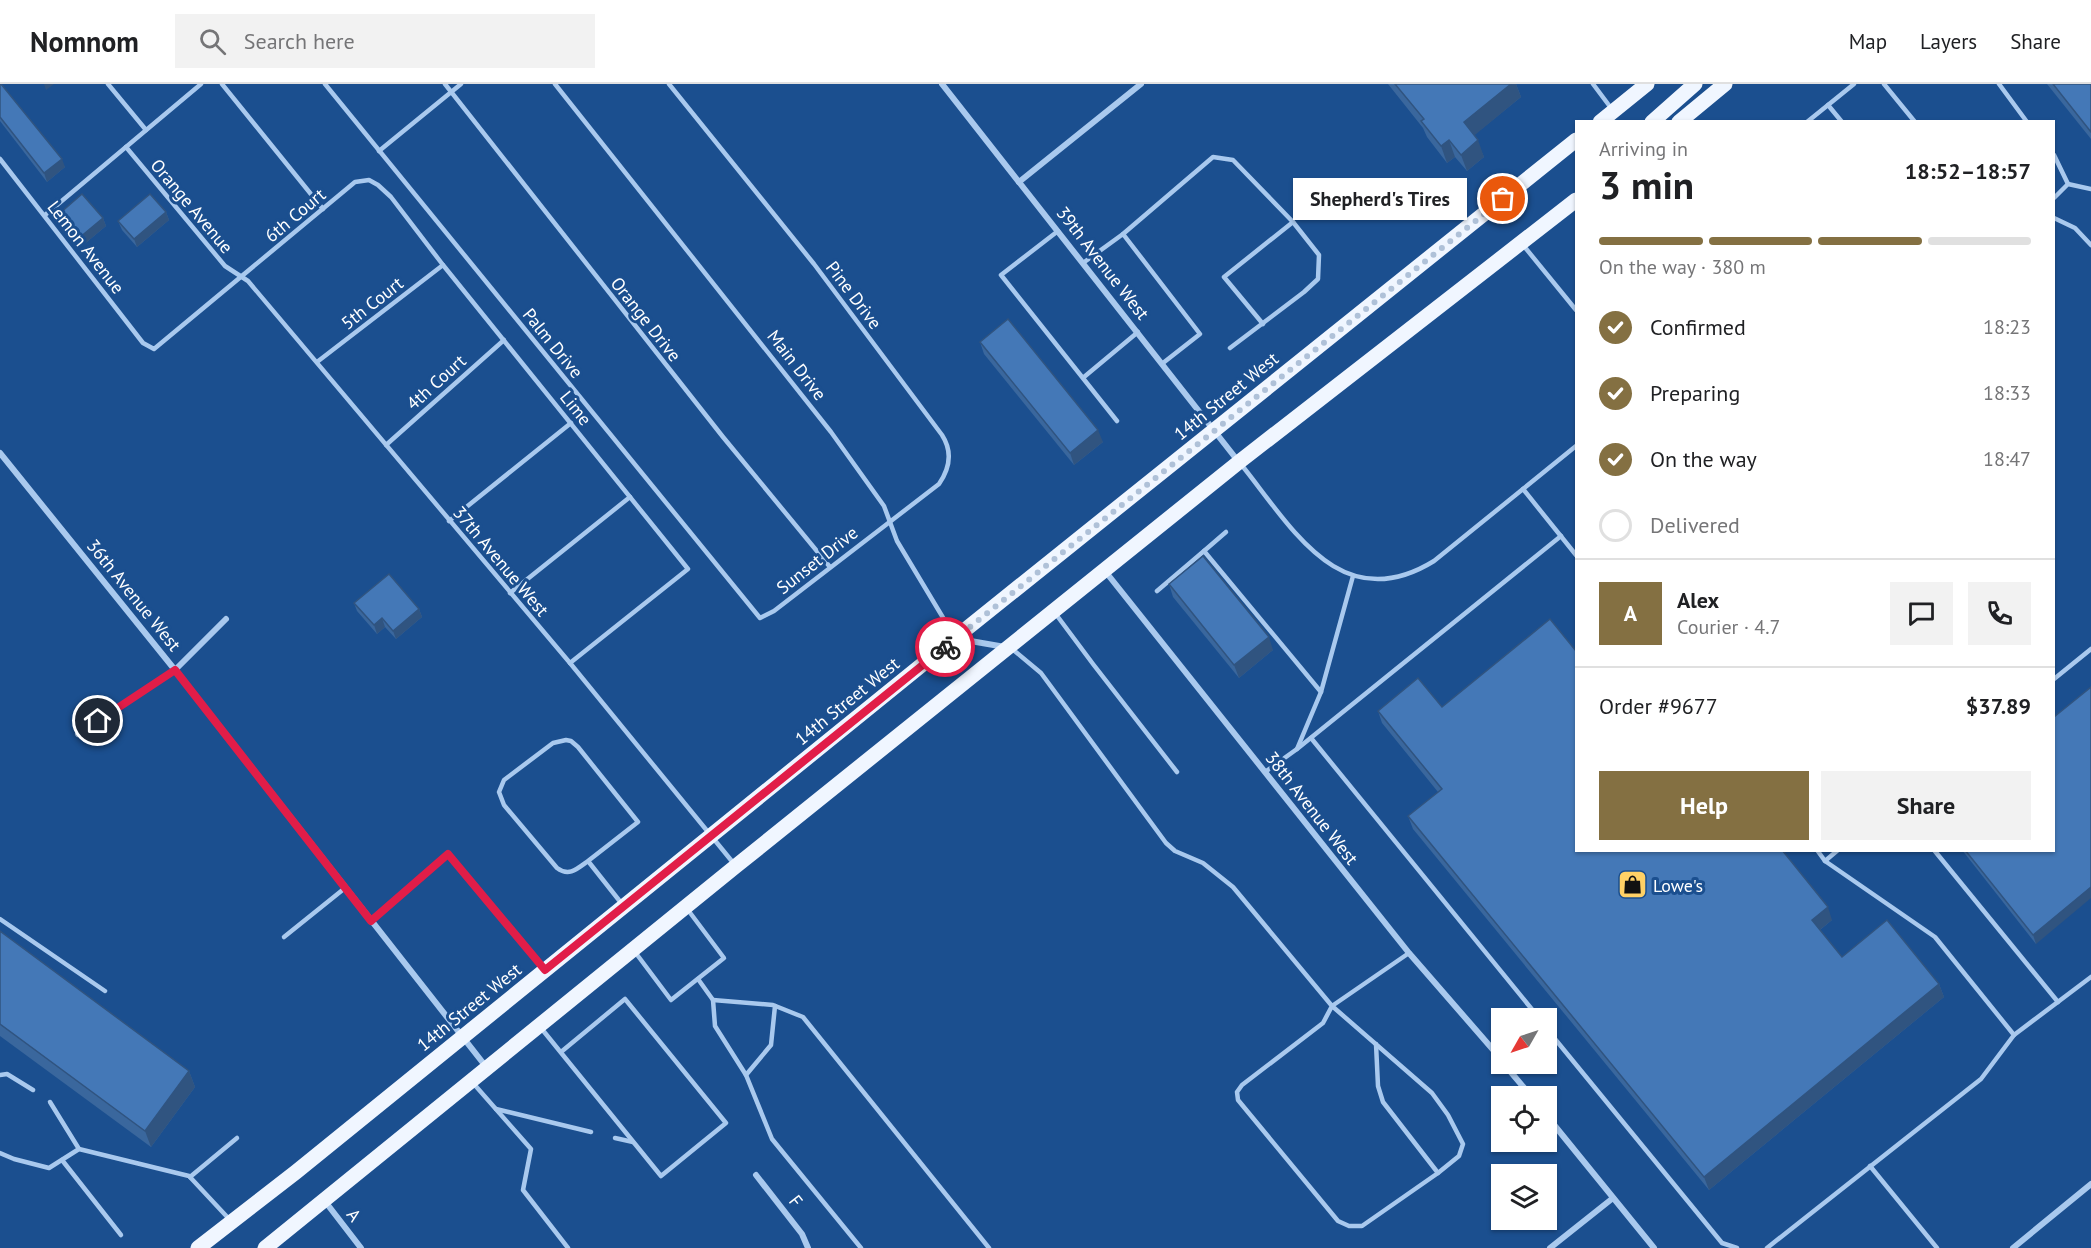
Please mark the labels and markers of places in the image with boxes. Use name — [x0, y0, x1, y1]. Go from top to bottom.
pin — [1477, 173, 1528, 224]
callout: Shepherd's Tires — [1293, 178, 1467, 220]
pin — [72, 695, 123, 746]
shop icon: Lowe's — [1616, 869, 1648, 901]
place label: Lowe's — [1653, 874, 1703, 897]

